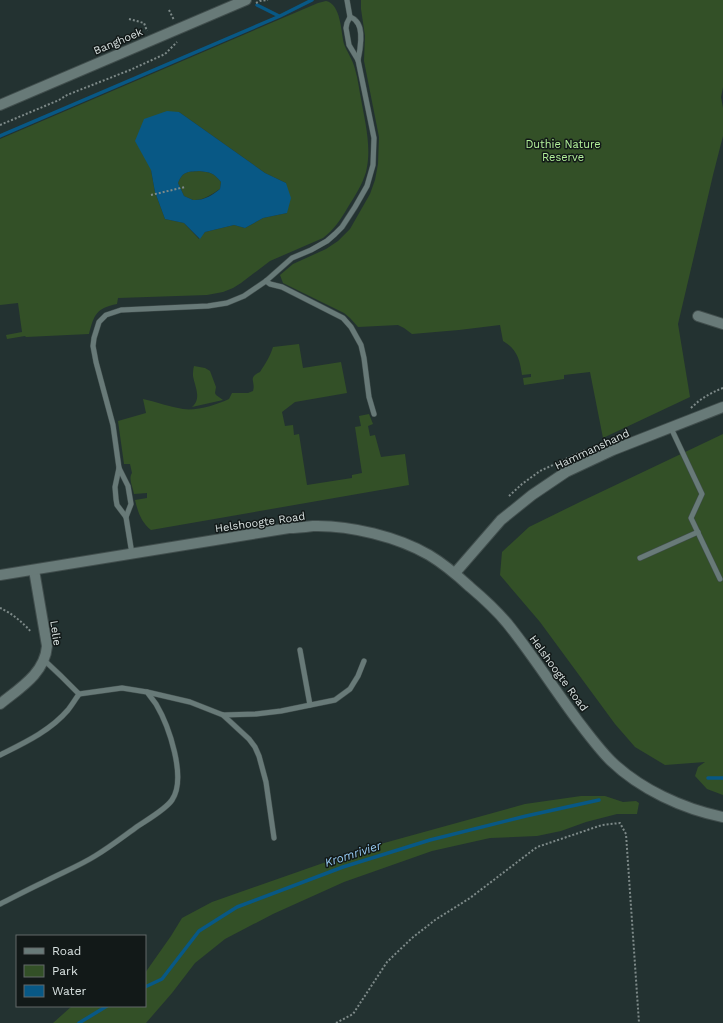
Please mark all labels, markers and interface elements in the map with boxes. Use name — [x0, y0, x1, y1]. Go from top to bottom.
street label: Banghoek — [92, 25, 145, 58]
park label: Duthie Nature Reserve — [525, 138, 601, 164]
street label: Hammanshand — [553, 426, 632, 472]
street label: Helshoogte Road — [214, 510, 306, 535]
street label: Lelie — [47, 620, 64, 647]
street label: Helshoogte Road — [527, 633, 591, 714]
water label: Kromrivier — [323, 838, 384, 870]
legend — [16, 935, 146, 1007]
text: Road — [52, 944, 81, 958]
text: Park — [52, 964, 78, 978]
text: Water — [52, 984, 87, 998]

